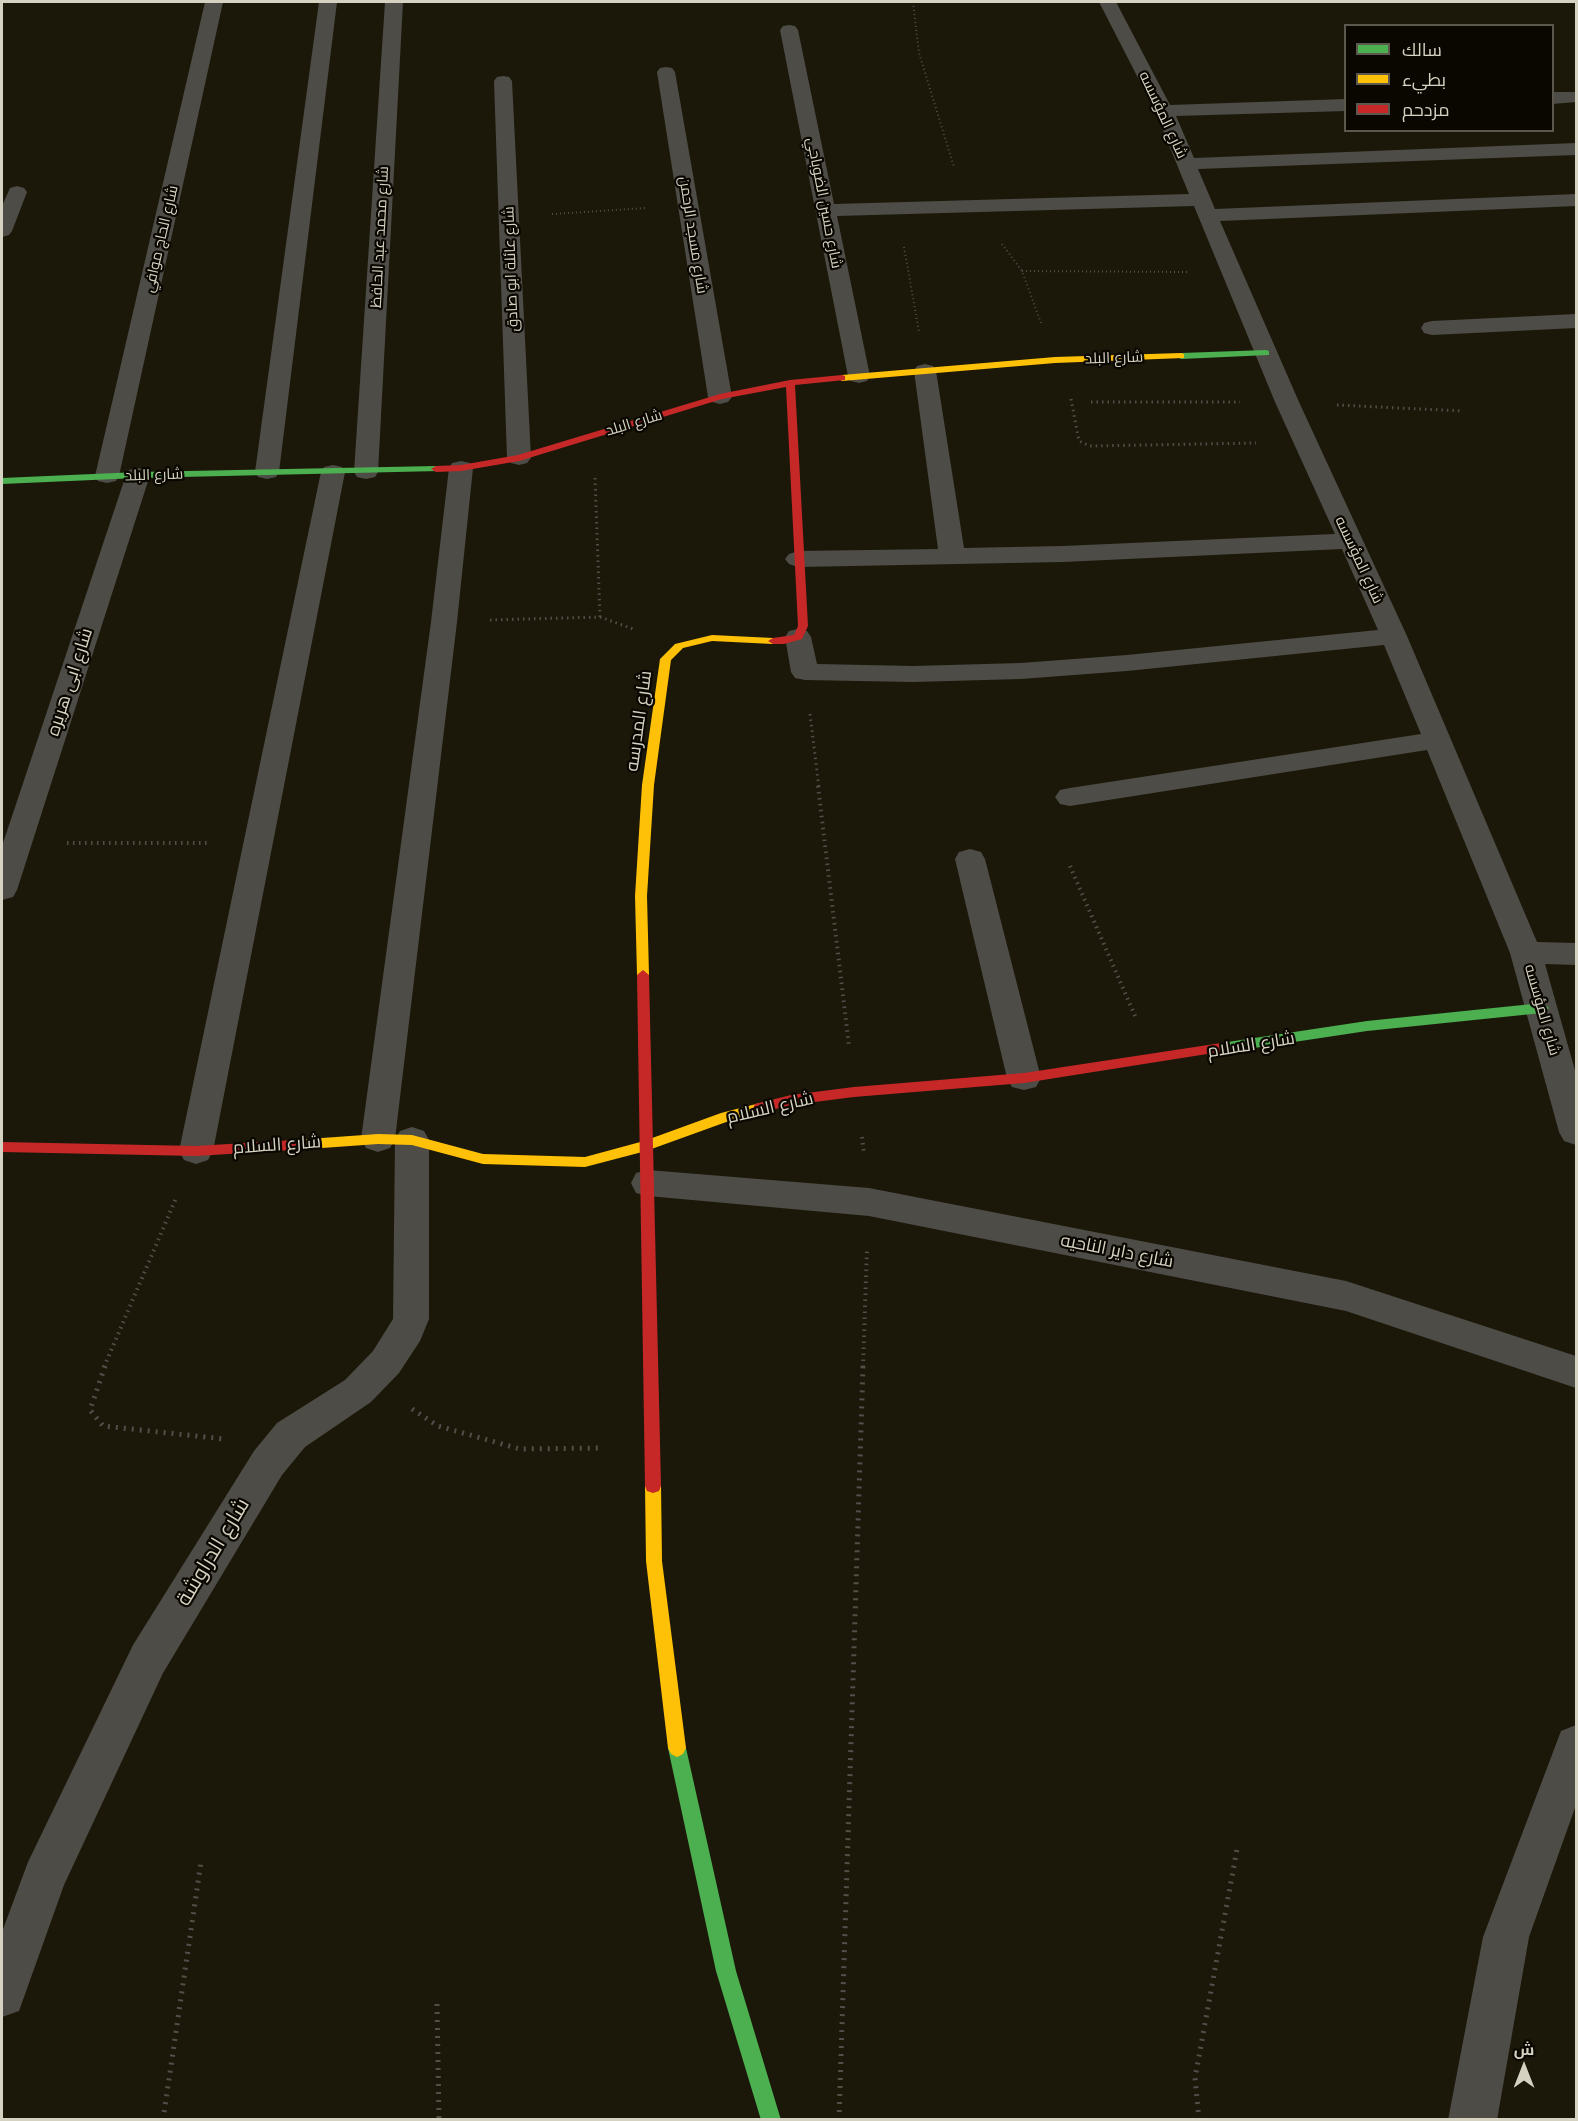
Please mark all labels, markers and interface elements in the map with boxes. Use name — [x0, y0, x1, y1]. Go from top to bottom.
legend — [1344, 24, 1554, 132]
text: سالك — [1402, 38, 1442, 61]
text: بطيء — [1402, 68, 1446, 91]
street label: شارع المؤسسه — [1135, 69, 1191, 161]
text: مزدحم — [1402, 98, 1450, 121]
street label: شارع حسين الضوباجي — [802, 136, 846, 270]
street label: شارع محمد عبد الحافظ — [367, 166, 393, 308]
street label: شارع مسجد الرحمن — [675, 175, 711, 295]
street label: شارع الحاج موافي — [140, 184, 182, 294]
street label: شارع عائلة ابو صادق — [500, 206, 522, 332]
street label: شارع البلد — [1085, 348, 1143, 368]
street label: شارع البلد — [603, 406, 665, 440]
street label: شارع البلد — [125, 465, 183, 485]
street label: شارع المؤسسه — [1331, 514, 1387, 606]
street label: شارع ابى هريره — [42, 625, 98, 739]
street label: شارع المدرسه — [621, 669, 657, 773]
street label: شارع المؤسسه — [1520, 962, 1564, 1058]
street label: شارع السلام — [1206, 1027, 1296, 1063]
street label: شارع السلام — [725, 1088, 815, 1128]
street label: شارع السلام — [232, 1131, 322, 1159]
street label: شارع داير الناحيه — [1059, 1229, 1175, 1273]
street label: شارع الدراوشة — [171, 1494, 255, 1610]
north arrow — [1494, 2037, 1554, 2097]
text: ش — [1514, 2039, 1534, 2059]

